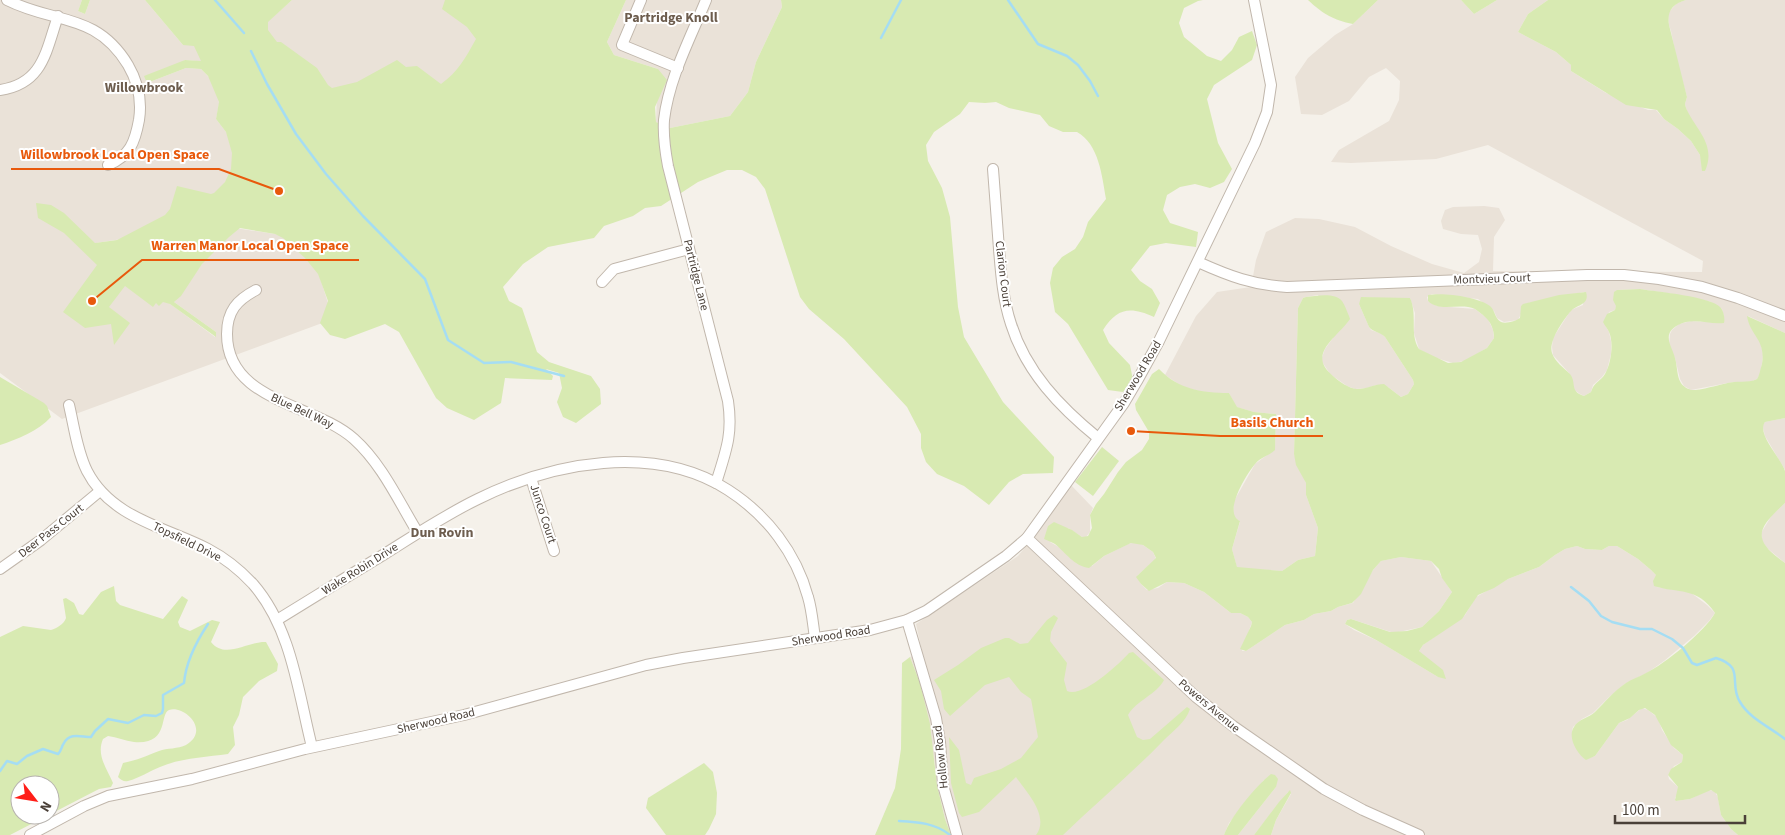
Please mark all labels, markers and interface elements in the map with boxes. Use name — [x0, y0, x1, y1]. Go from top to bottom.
district label: Partridge Knoll — [624, 8, 718, 28]
district label: Willowbrook — [105, 78, 184, 98]
callout: Willowbrook Local Open Space — [11, 140, 219, 169]
text: Willowbrook Local Open Space — [21, 145, 209, 165]
callout: Warren Manor Local Open Space — [142, 231, 359, 260]
text: Warren Manor Local Open Space — [151, 236, 349, 256]
street label: Partridge Lane — [679, 238, 713, 312]
street label: Clarion Court — [991, 240, 1015, 308]
street label: Montvieu Court — [1453, 269, 1531, 289]
street label: Sherwood Road — [1110, 337, 1166, 415]
street label: Blue Bell Way — [268, 389, 336, 433]
callout: Basils Church — [1220, 407, 1323, 436]
text: Basils Church — [1231, 413, 1314, 433]
street label: Junco Court — [525, 482, 561, 546]
street label: Deer Pass Court — [15, 500, 87, 562]
street label: Topsfield Drive — [150, 518, 224, 566]
district label: Dun Rovin — [411, 523, 473, 543]
street label: Wake Robin Drive — [319, 539, 401, 599]
street label: Sherwood Road — [790, 621, 872, 651]
street label: Powers Avenue — [1174, 675, 1244, 737]
street label: Sherwood Road — [395, 704, 477, 738]
street label: Hollow Road — [929, 724, 953, 790]
north arrow — [10, 775, 60, 825]
scale bar — [1615, 792, 1745, 824]
text: N — [34, 797, 56, 815]
text: 100 m — [1622, 800, 1660, 821]

